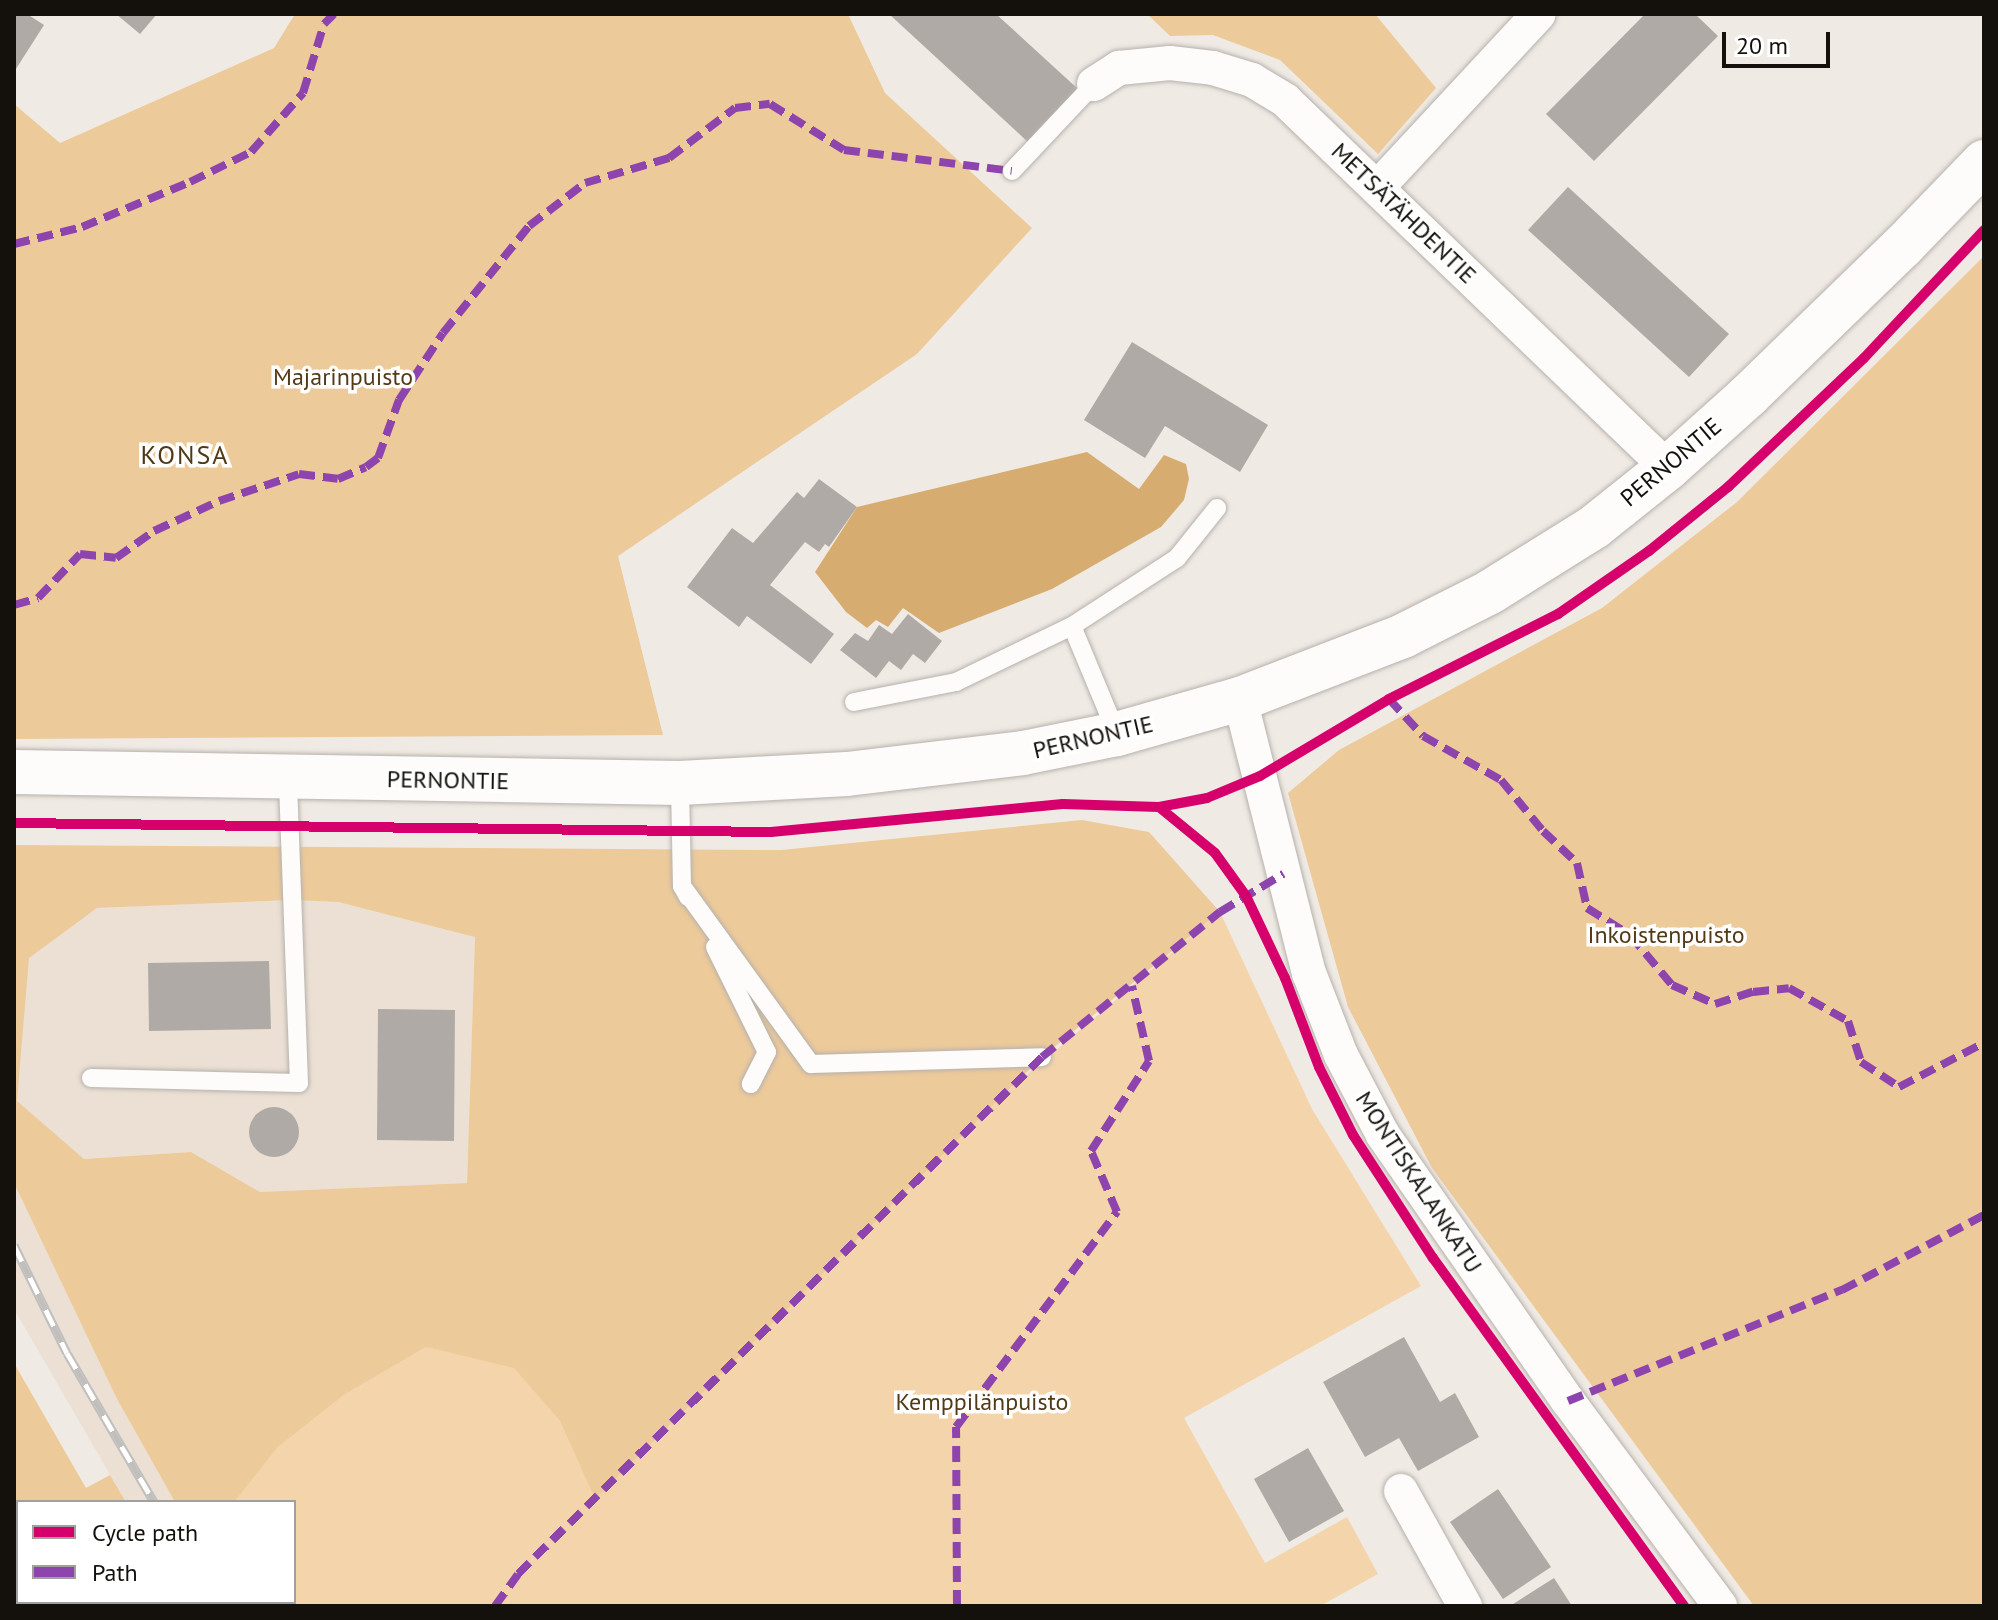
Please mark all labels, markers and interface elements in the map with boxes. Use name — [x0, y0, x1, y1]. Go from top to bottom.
scale bar — [1726, 16, 1834, 66]
text: 20 m — [1736, 30, 1788, 61]
street label: METSÄTÄHDENTIE — [1326, 137, 1482, 289]
park label: Majarinpuisto — [273, 363, 413, 391]
street label: PERNONTIE — [1615, 412, 1727, 512]
district label: KONSA — [141, 439, 229, 471]
street label: PERNONTIE — [1030, 709, 1156, 765]
street label: PERNONTIE — [387, 765, 509, 795]
park label: Inkoistenpuisto — [1587, 921, 1745, 949]
street label: MONTISKALANKATU — [1350, 1086, 1488, 1278]
park label: Kemppilänpuisto — [896, 1388, 1068, 1416]
legend — [16, 1500, 296, 1604]
text: Cycle path — [92, 1517, 198, 1548]
text: Path — [92, 1557, 138, 1588]

